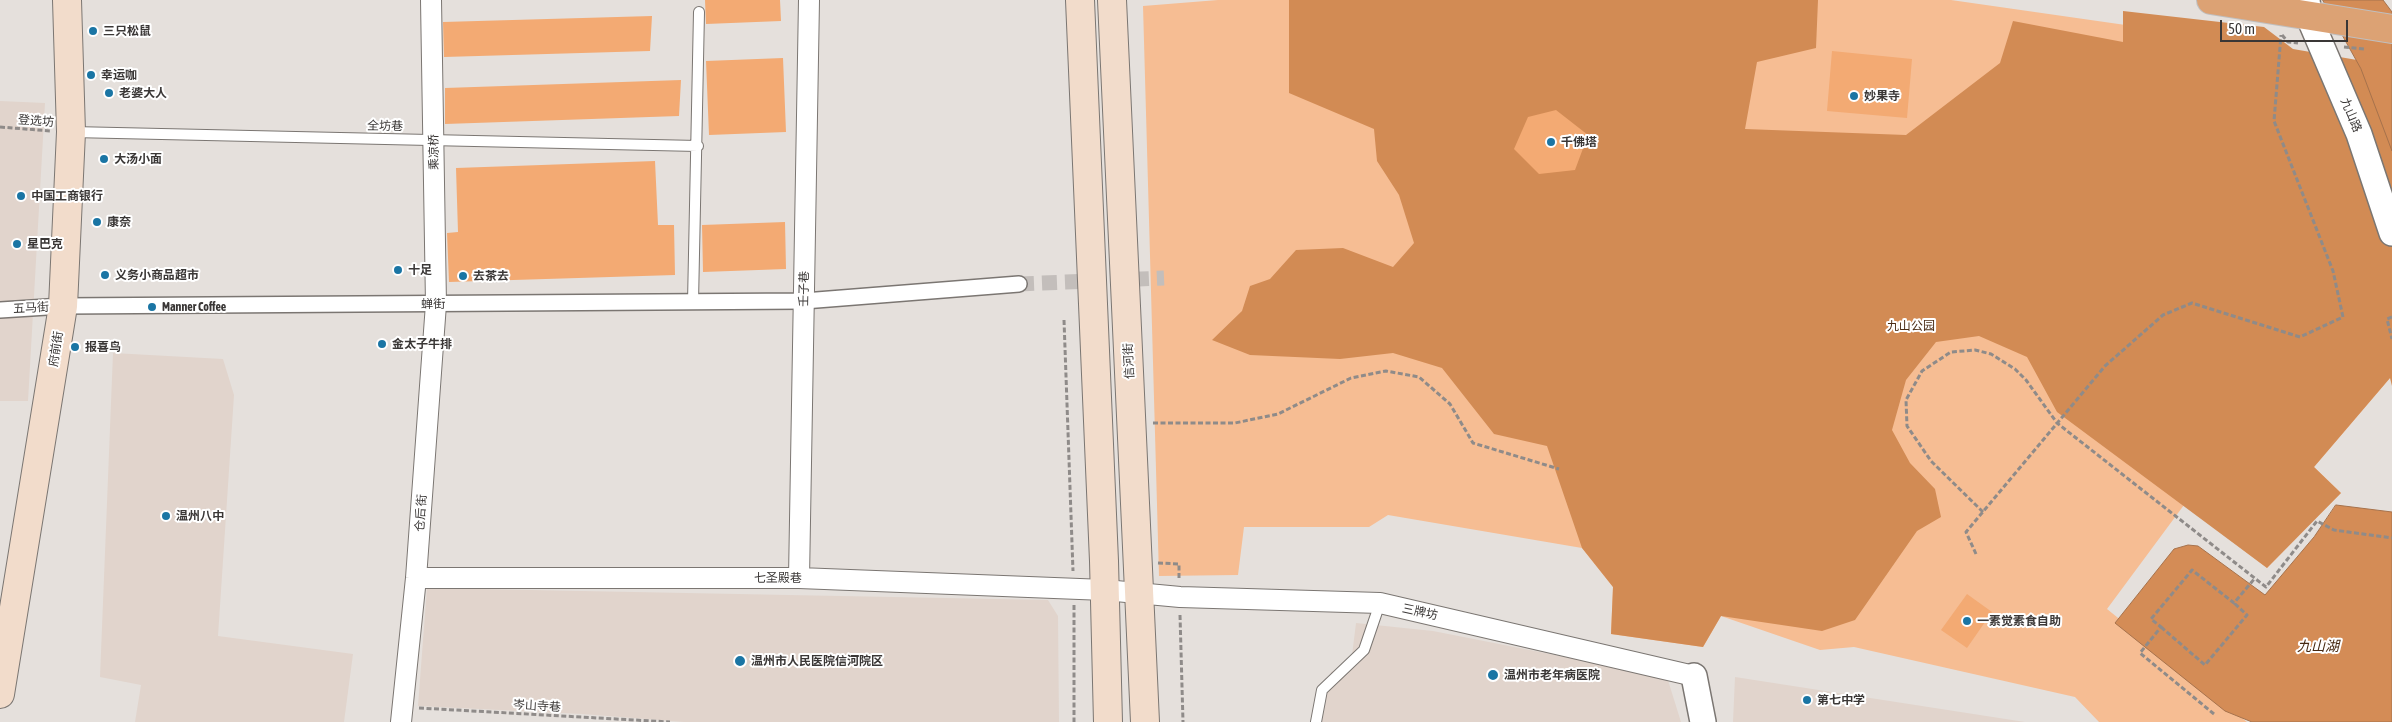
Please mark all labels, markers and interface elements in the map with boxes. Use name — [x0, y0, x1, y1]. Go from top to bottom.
scale bar — [2222, 10, 2350, 42]
text: 50 m — [2228, 20, 2255, 37]
place label: 三只松鼠 — [103, 24, 151, 38]
marker: 三只松鼠 — [87, 25, 99, 37]
place label: 幸运咖 — [101, 68, 137, 82]
marker: 幸运咖 — [85, 69, 97, 81]
place label: 老婆大人 — [119, 86, 167, 100]
marker: 老婆大人 — [103, 87, 115, 99]
place label: 妙果寺 — [1864, 89, 1900, 103]
marker: 妙果寺 — [1848, 90, 1860, 102]
street label: 九山路 — [2337, 96, 2365, 134]
street label: 登选坊 — [18, 113, 54, 129]
street label: 全坊巷 — [367, 118, 403, 134]
street label: 乘凉桥 — [426, 134, 442, 170]
place label: 千佛塔 — [1561, 135, 1597, 149]
marker: 千佛塔 — [1545, 136, 1557, 148]
place label: 大汤小面 — [114, 152, 162, 166]
marker: 大汤小面 — [98, 153, 110, 165]
place label: 中国工商银行 — [31, 189, 103, 203]
marker: 中国工商银行 — [15, 190, 27, 202]
place label: 康奈 — [107, 215, 131, 229]
marker: 康奈 — [91, 216, 103, 228]
place label: 星巴克 — [27, 237, 63, 251]
marker: 星巴克 — [11, 238, 23, 250]
place label: 十足 — [408, 263, 432, 277]
marker: 十足 — [392, 264, 404, 276]
place label: 义务小商品超市 — [115, 268, 199, 282]
marker: 义务小商品超市 — [99, 269, 111, 281]
place label: 去茶去 — [473, 269, 509, 283]
marker: 去茶去 — [457, 270, 469, 282]
street label: 壬子巷 — [796, 271, 812, 307]
street label: 蝉街 — [421, 297, 445, 311]
street label: 五马街 — [13, 300, 49, 316]
place label: Manner Coffee — [162, 300, 226, 314]
marker: Manner Coffee — [146, 301, 158, 313]
park label: 九山公园 — [1887, 319, 1935, 333]
street label: 府前街 — [46, 330, 66, 368]
place label: 金太子牛排 — [392, 337, 452, 351]
marker: 金太子牛排 — [376, 338, 388, 350]
place label: 报喜鸟 — [85, 340, 121, 354]
marker: 报喜鸟 — [69, 341, 81, 353]
street label: 信河街 — [1121, 343, 1137, 379]
street label: 仓后 街 — [413, 494, 429, 532]
place label: 温州八中 — [176, 509, 224, 523]
marker: 温州八中 — [160, 510, 172, 522]
street label: 七圣殿巷 — [754, 571, 802, 585]
street label: 三牌坊 — [1401, 601, 1439, 623]
place label: 一素觉素食自助 — [1977, 614, 2061, 628]
marker: 一素觉素食自助 — [1961, 615, 1973, 627]
water label: 九山湖 — [2297, 639, 2339, 655]
marker: 温州市人民医院信河院区 — [733, 654, 747, 668]
place label: 温州市人民医院信河院区 — [751, 654, 883, 668]
marker: 温州市老年病医院 — [1486, 668, 1500, 682]
place label: 温州市老年病医院 — [1504, 668, 1600, 682]
place label: 第七中学 — [1817, 693, 1865, 707]
marker: 第七中学 — [1801, 694, 1813, 706]
street label: 岑山寺巷 — [513, 698, 561, 714]

